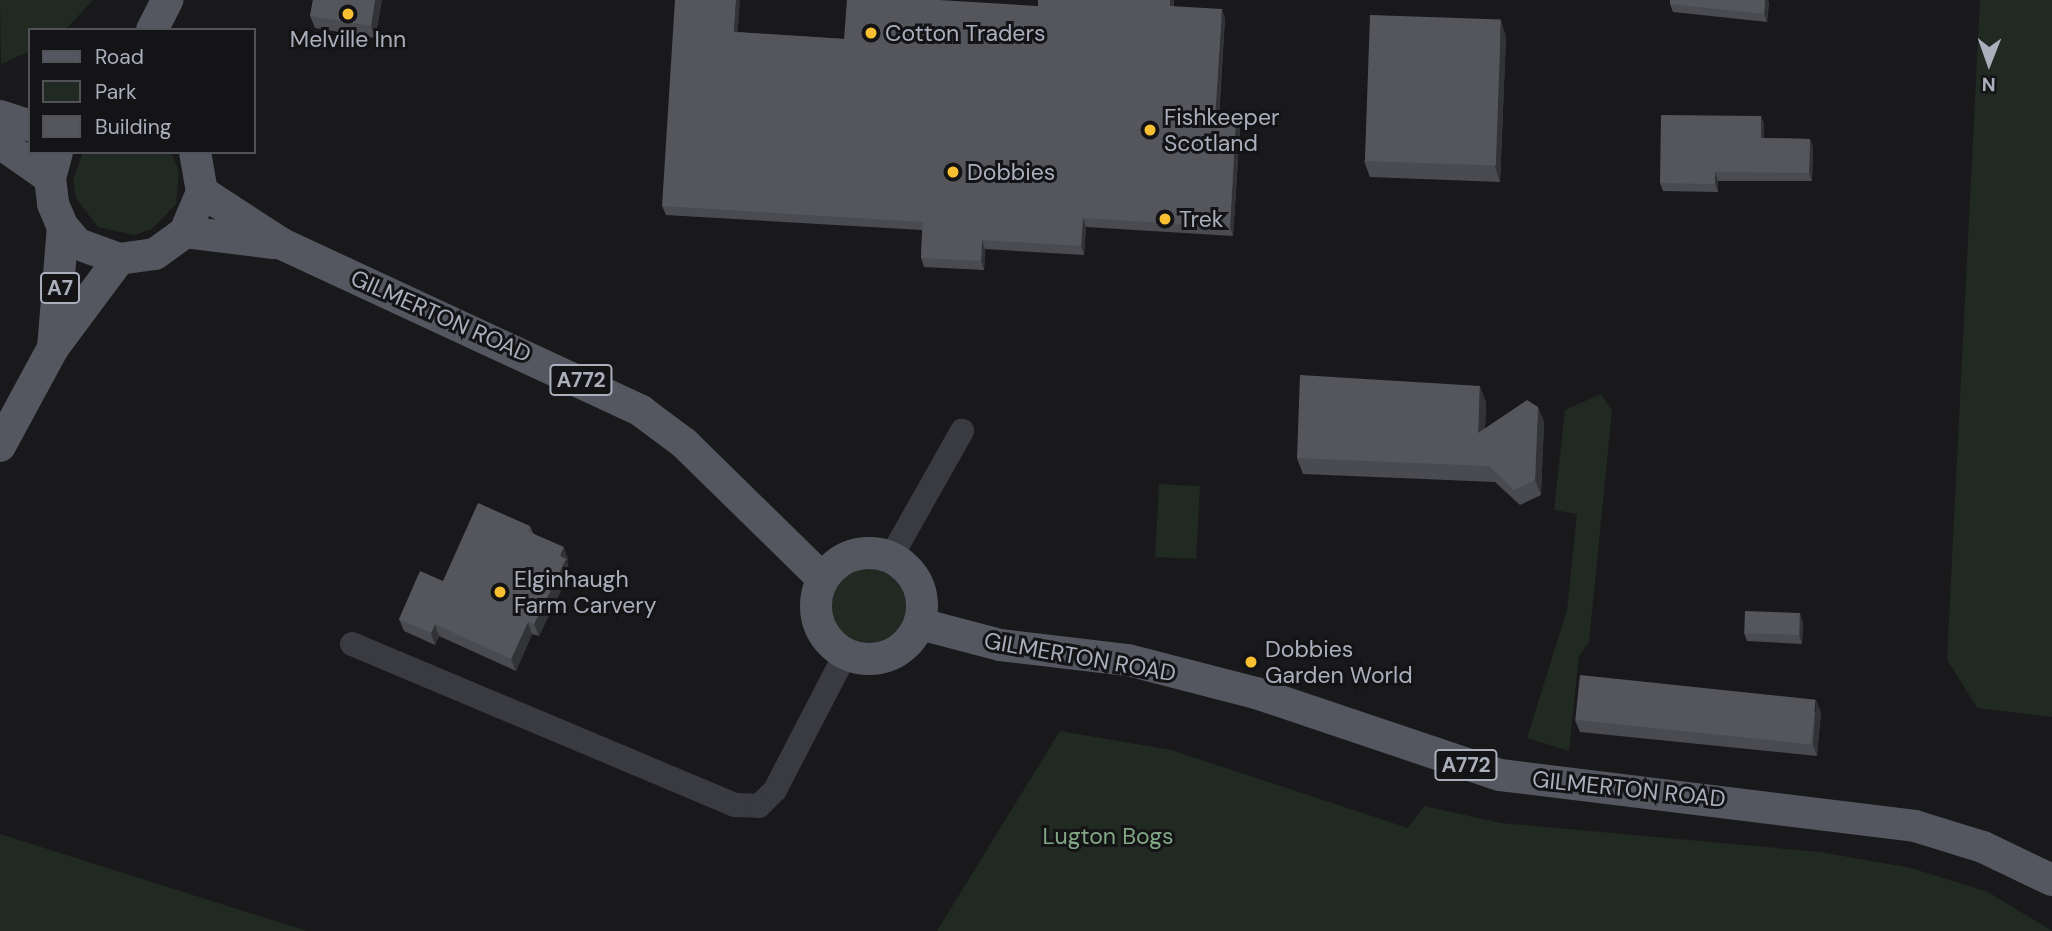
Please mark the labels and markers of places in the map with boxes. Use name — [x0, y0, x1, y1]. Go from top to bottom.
marker: Melville Inn — [340, 6, 356, 22]
place label: Cotton Traders — [885, 19, 1045, 47]
place label: Melville Inn — [290, 25, 406, 53]
marker: Cotton Traders — [863, 25, 879, 41]
place label: Fishkeeper Scotland — [1164, 103, 1279, 157]
marker: Fishkeeper Scotland — [1142, 122, 1158, 138]
place label: Dobbies — [967, 158, 1055, 186]
marker: Dobbies — [945, 164, 961, 180]
place label: Trek — [1179, 205, 1223, 233]
marker: Trek — [1157, 211, 1173, 227]
place label: Elginhaugh Farm Carvery — [514, 565, 657, 619]
marker: Elginhaugh Farm Carvery — [492, 584, 508, 600]
place label: Dobbies Garden World — [1265, 635, 1413, 689]
marker: Dobbies Garden World — [1243, 654, 1259, 670]

